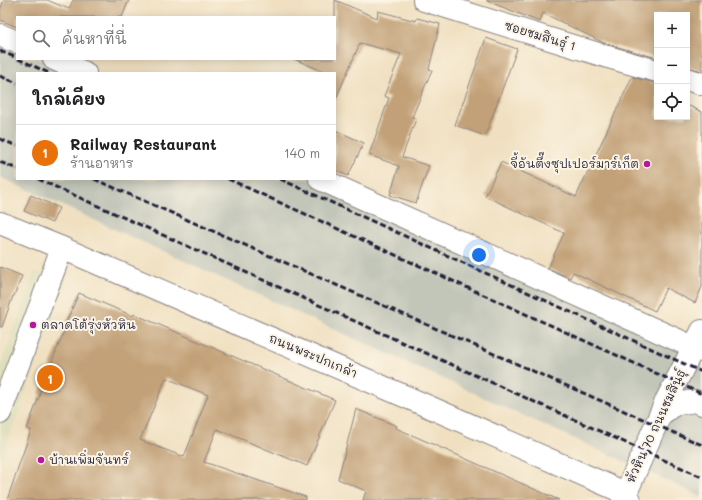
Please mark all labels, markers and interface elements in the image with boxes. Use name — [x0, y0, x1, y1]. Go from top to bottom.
map controls — [654, 12, 690, 120]
button: + — [654, 12, 690, 48]
search box — [16, 16, 336, 60]
street label: ซอยชมสินธุ์ 1 — [502, 17, 578, 56]
icon: search — [30, 27, 52, 49]
text: ค้นหาที่นี่ — [62, 28, 127, 48]
button: − — [654, 48, 690, 84]
button: locate — [654, 84, 690, 120]
text: ใกล้เคียง — [32, 87, 106, 109]
text: Railway Restaurant — [70, 134, 217, 154]
text: 1 — [42, 144, 48, 161]
text: 140 m — [284, 144, 320, 161]
place label: จี้อันตึ๊งซุปเปอร์มาร์เก็ต — [510, 151, 639, 174]
text: ร้านอาหาร — [70, 154, 134, 171]
marker: จี้อันตึ๊งซุปเปอร์มาร์เก็ต — [642, 159, 652, 169]
your location — [469, 245, 489, 265]
place label: ตลาดโต้รุ่งหัวหิน — [41, 316, 136, 335]
marker: ตลาดโต้รุ่งหัวหิน — [28, 320, 38, 330]
street label: ถนนพระปกเกล้า — [267, 329, 360, 381]
pin: 1 — [37, 363, 63, 393]
street label: หัวหิน 70 ถนนชมสินธุ์ — [622, 366, 691, 486]
place label: บ้านเพิ่มจันทร์ — [49, 449, 129, 467]
marker: บ้านเพิ่มจันทร์ — [36, 455, 46, 465]

